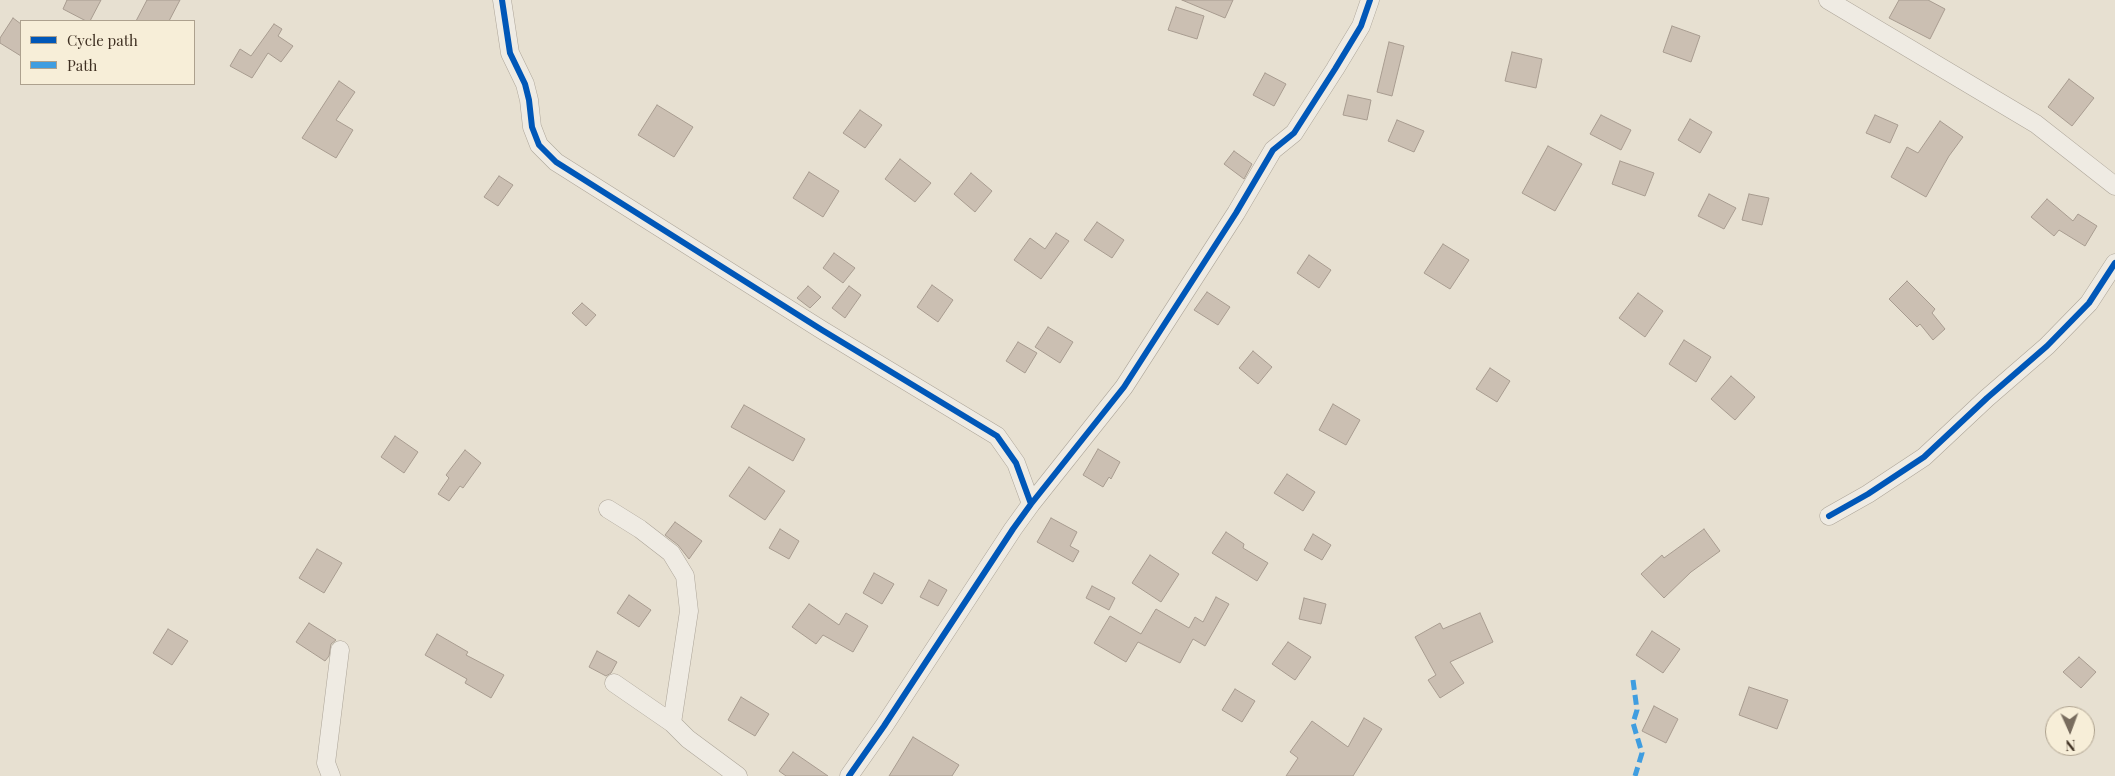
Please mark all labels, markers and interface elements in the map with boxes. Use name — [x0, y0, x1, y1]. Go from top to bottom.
legend — [20, 20, 195, 85]
text: Cycle path — [67, 30, 138, 50]
text: Path — [67, 55, 97, 75]
north arrow — [2045, 706, 2095, 756]
text: N — [2065, 736, 2076, 755]

